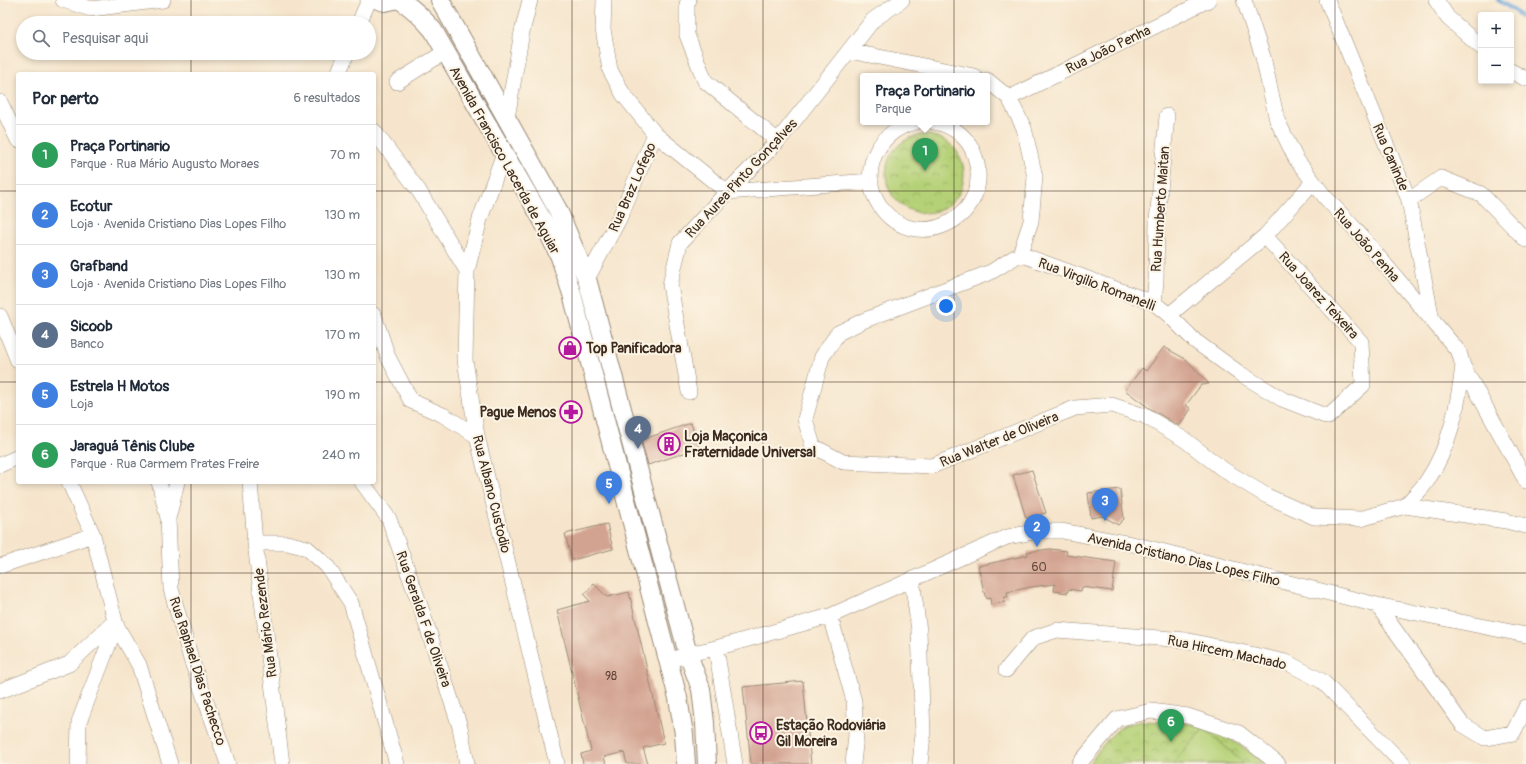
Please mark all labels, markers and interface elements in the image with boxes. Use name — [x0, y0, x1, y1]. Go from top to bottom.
map controls — [1478, 12, 1514, 84]
button: + — [1478, 12, 1514, 48]
search box — [16, 16, 376, 60]
street label: Rua João Penha — [1063, 22, 1153, 77]
icon: search — [30, 27, 52, 49]
text: Pesquisar aqui — [62, 29, 148, 48]
button: − — [1478, 48, 1514, 84]
street label: Avenida Francisco Lacerda de Aguiar — [446, 63, 564, 257]
popup — [860, 73, 990, 125]
text: Praça Portinario — [875, 82, 975, 101]
text: Por perto — [32, 88, 99, 109]
text: 6 resultados — [293, 90, 360, 106]
text: Parque — [875, 101, 911, 117]
street label: Rua Aurea Pinto Gonçalves — [682, 115, 801, 241]
street label: Rua Caninde — [1369, 121, 1412, 194]
text: Praça Portinario — [70, 137, 170, 156]
pin: 1 — [912, 138, 938, 171]
street label: Rua Braz Lofego — [605, 139, 660, 235]
street label: Rua Humberto Maitan — [1148, 145, 1173, 273]
text: 1 — [42, 147, 48, 163]
text: 70 m — [330, 147, 360, 163]
text: Parque · Rua Mário Augusto Moraes — [70, 156, 259, 172]
text: Ecotur — [70, 197, 112, 216]
street label: Rua João Penha — [1330, 205, 1403, 286]
text: 2 — [41, 207, 49, 223]
text: 130 m — [324, 207, 360, 223]
text: Loja · Avenida Cristiano Dias Lopes Filho — [70, 216, 286, 232]
street label: Rua Joarez Teixeira — [1275, 248, 1362, 342]
street label: Rua Virgilio Romanelli — [1036, 254, 1158, 315]
text: Grafband — [70, 257, 128, 276]
text: 3 — [41, 267, 49, 283]
text: 130 m — [324, 267, 360, 283]
text: Loja · Avenida Cristiano Dias Lopes Filho — [70, 276, 286, 292]
your location — [936, 296, 956, 316]
text: Sicoob — [70, 317, 113, 336]
text: 4 — [41, 327, 49, 343]
text: 170 m — [325, 327, 360, 343]
shop icon: Top Panificadora — [557, 335, 583, 361]
text: Banco — [70, 336, 104, 352]
place label: Top Panificadora — [585, 340, 682, 357]
text: Estrela H Motos — [70, 377, 169, 396]
text: 5 — [41, 387, 49, 403]
text: 190 m — [325, 387, 360, 403]
text: Loja — [70, 396, 93, 412]
pharmacy icon: Pague Menos — [558, 399, 584, 425]
place label: Pague Menos — [480, 404, 557, 421]
street label: Rua Walter de Oliveira — [937, 408, 1061, 471]
pin: 4 — [625, 416, 651, 449]
place label: Loja Maçonica Fraternidade Universal — [684, 428, 816, 461]
building icon: Loja Maçonica Fraternidade Universal — [656, 431, 682, 457]
street label: Rua Albano Custodio — [469, 433, 514, 555]
text: Jaraguá Tênis Clube — [70, 437, 194, 456]
text: 6 — [41, 447, 49, 463]
text: 240 m — [322, 447, 360, 463]
text: Parque · Rua Carmem Prates Freire — [70, 456, 259, 472]
pin: 5 — [596, 471, 622, 504]
pin: 3 — [1092, 488, 1118, 521]
pin: 2 — [1024, 514, 1050, 547]
street label: Avenida Cristiano Dias Lopes Filho — [1086, 529, 1282, 590]
street label: Rua Geralda F de Oliveira — [392, 549, 455, 689]
house number: 60 — [1031, 560, 1047, 575]
street label: Rua Mário Rezende — [250, 567, 281, 679]
street label: Rua Raphael Dias Pachecco — [165, 595, 230, 748]
street label: Rua Hircem Machado — [1166, 632, 1288, 674]
house number: 98 — [605, 669, 617, 684]
pin: 6 — [1158, 709, 1184, 742]
place label: Estação Rodoviária Gil Moreira — [776, 717, 886, 750]
bus stop icon: Estação Rodoviária Gil Moreira — [748, 720, 774, 746]

